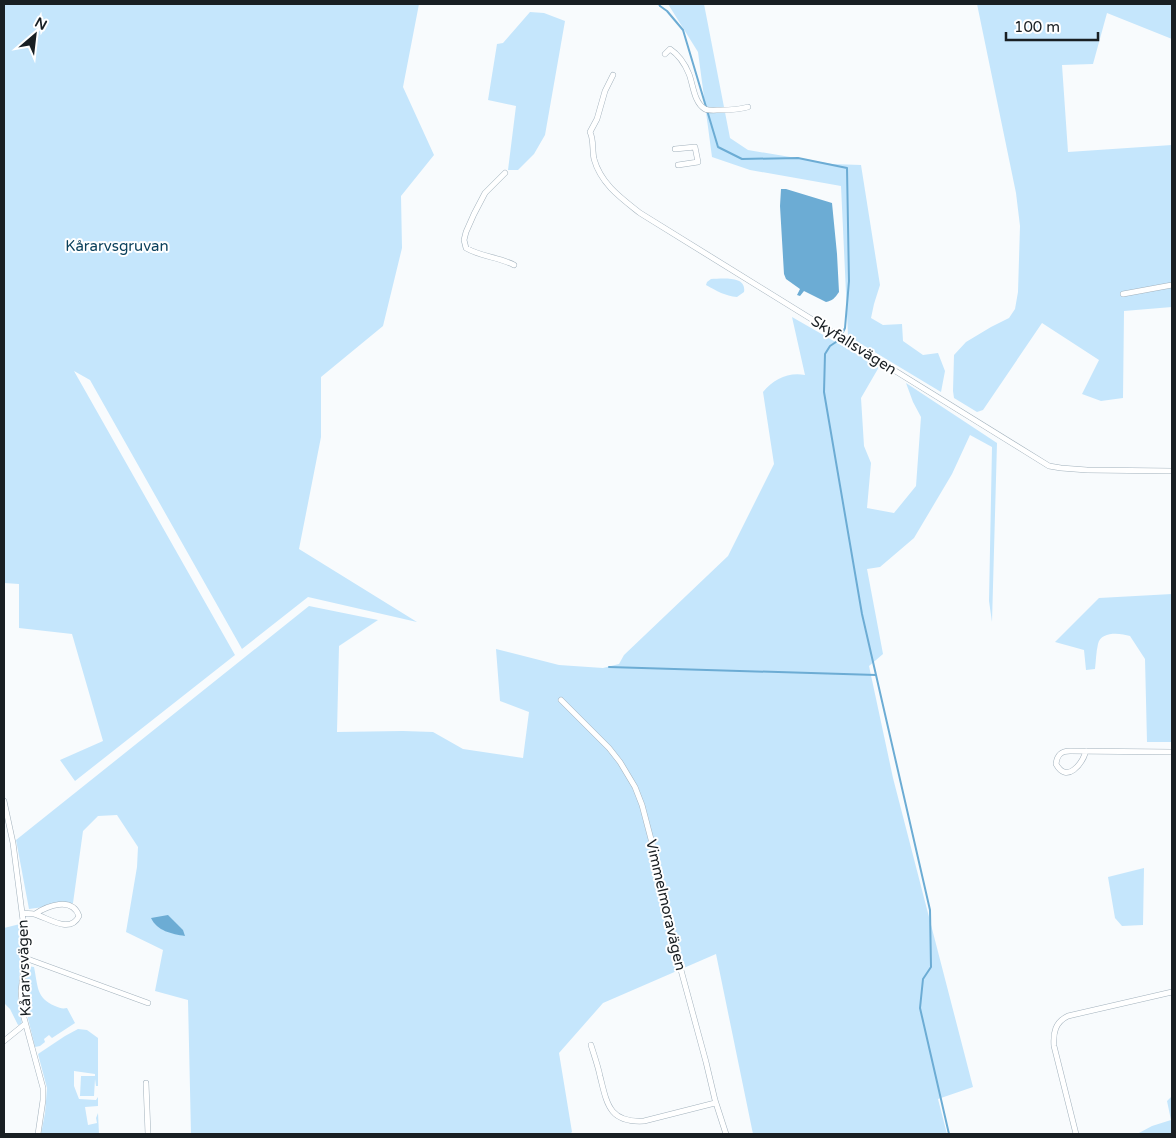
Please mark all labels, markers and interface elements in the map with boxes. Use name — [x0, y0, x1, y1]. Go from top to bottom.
north arrow — [10, 10, 60, 60]
scale bar — [1006, 10, 1098, 42]
text: N — [32, 14, 50, 34]
text: 100 m — [1014, 18, 1060, 36]
park label: Kårarvsgruvan — [65, 237, 169, 255]
street label: Skyfallsvägen — [808, 312, 900, 378]
street label: Vimmelmoravägen — [642, 838, 690, 972]
street label: Kårarvsvägen — [13, 919, 35, 1017]

